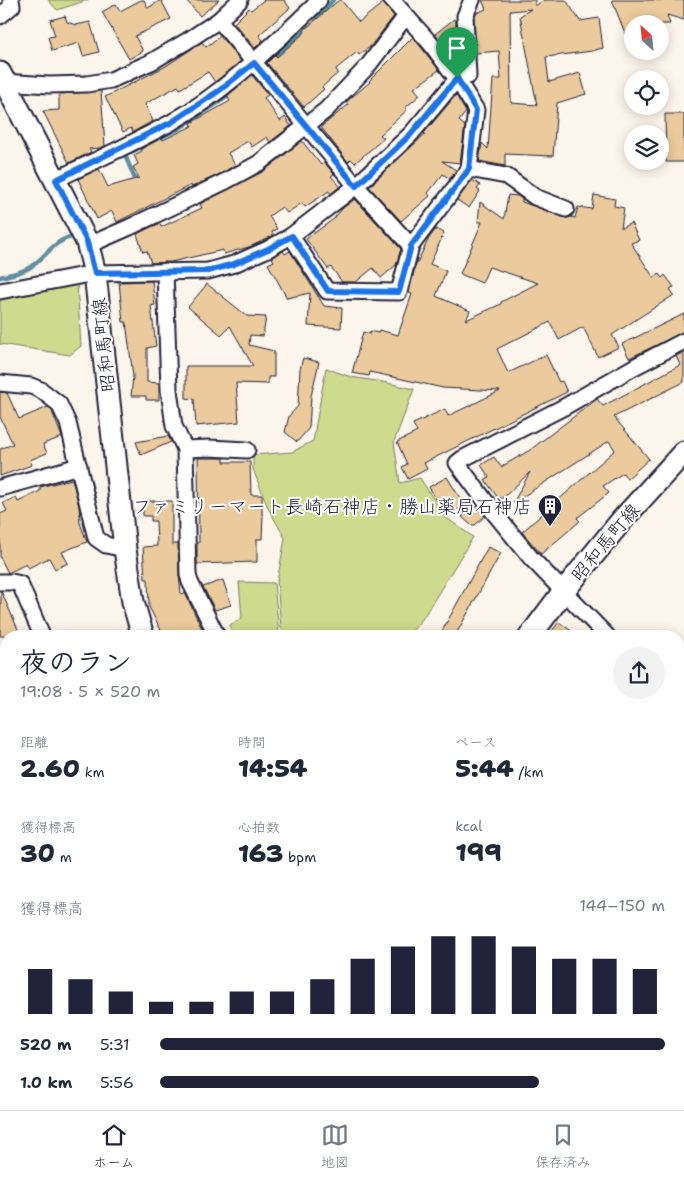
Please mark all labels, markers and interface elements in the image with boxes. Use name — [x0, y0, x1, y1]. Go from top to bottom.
north arrow — [624, 15, 669, 60]
map controls — [624, 15, 669, 170]
pin — [436, 27, 478, 78]
icon: arrive — [443, 34, 471, 62]
button: locate — [624, 70, 669, 115]
button: layers — [624, 125, 669, 170]
street label: 昭和馬町線 — [86, 296, 121, 394]
building icon: ファミリーマート長崎石神店・勝山薬局石神店 — [537, 493, 563, 527]
place label: ファミリーマート長崎石神店・勝山薬局石神店 — [133, 494, 532, 519]
street label: 昭和馬町線 — [565, 498, 645, 587]
text: 夜のラン — [20, 643, 132, 681]
button: share — [613, 647, 665, 699]
text: 19:08 · 5 × 520 m — [20, 681, 160, 702]
text: 距離 — [20, 733, 48, 751]
text: 時間 — [238, 733, 266, 751]
text: ペース — [455, 733, 497, 751]
text: 2.60 — [20, 751, 80, 785]
text: 14:54 — [238, 751, 307, 785]
text: 5:44 — [455, 751, 514, 785]
text: km — [80, 763, 104, 781]
text: /km — [514, 763, 544, 781]
text: kcal — [455, 817, 483, 835]
text: 獲得標高 — [20, 818, 76, 836]
text: 心拍数 — [238, 818, 280, 836]
text: 199 — [455, 835, 502, 869]
text: 30 — [20, 836, 55, 870]
text: 163 — [238, 836, 283, 870]
text: m — [55, 848, 72, 866]
text: bpm — [283, 848, 316, 866]
text: 144–150 m — [579, 895, 665, 916]
text: 獲得標高 — [20, 898, 84, 919]
text: 520 m — [20, 1034, 72, 1055]
text: 5:31 — [100, 1034, 130, 1055]
text: 1.0 km — [20, 1072, 72, 1093]
text: 5:56 — [100, 1072, 134, 1093]
tab: ホーム — [93, 1121, 135, 1171]
tab: 地図 — [321, 1121, 349, 1171]
tab: 保存済み — [535, 1121, 591, 1171]

